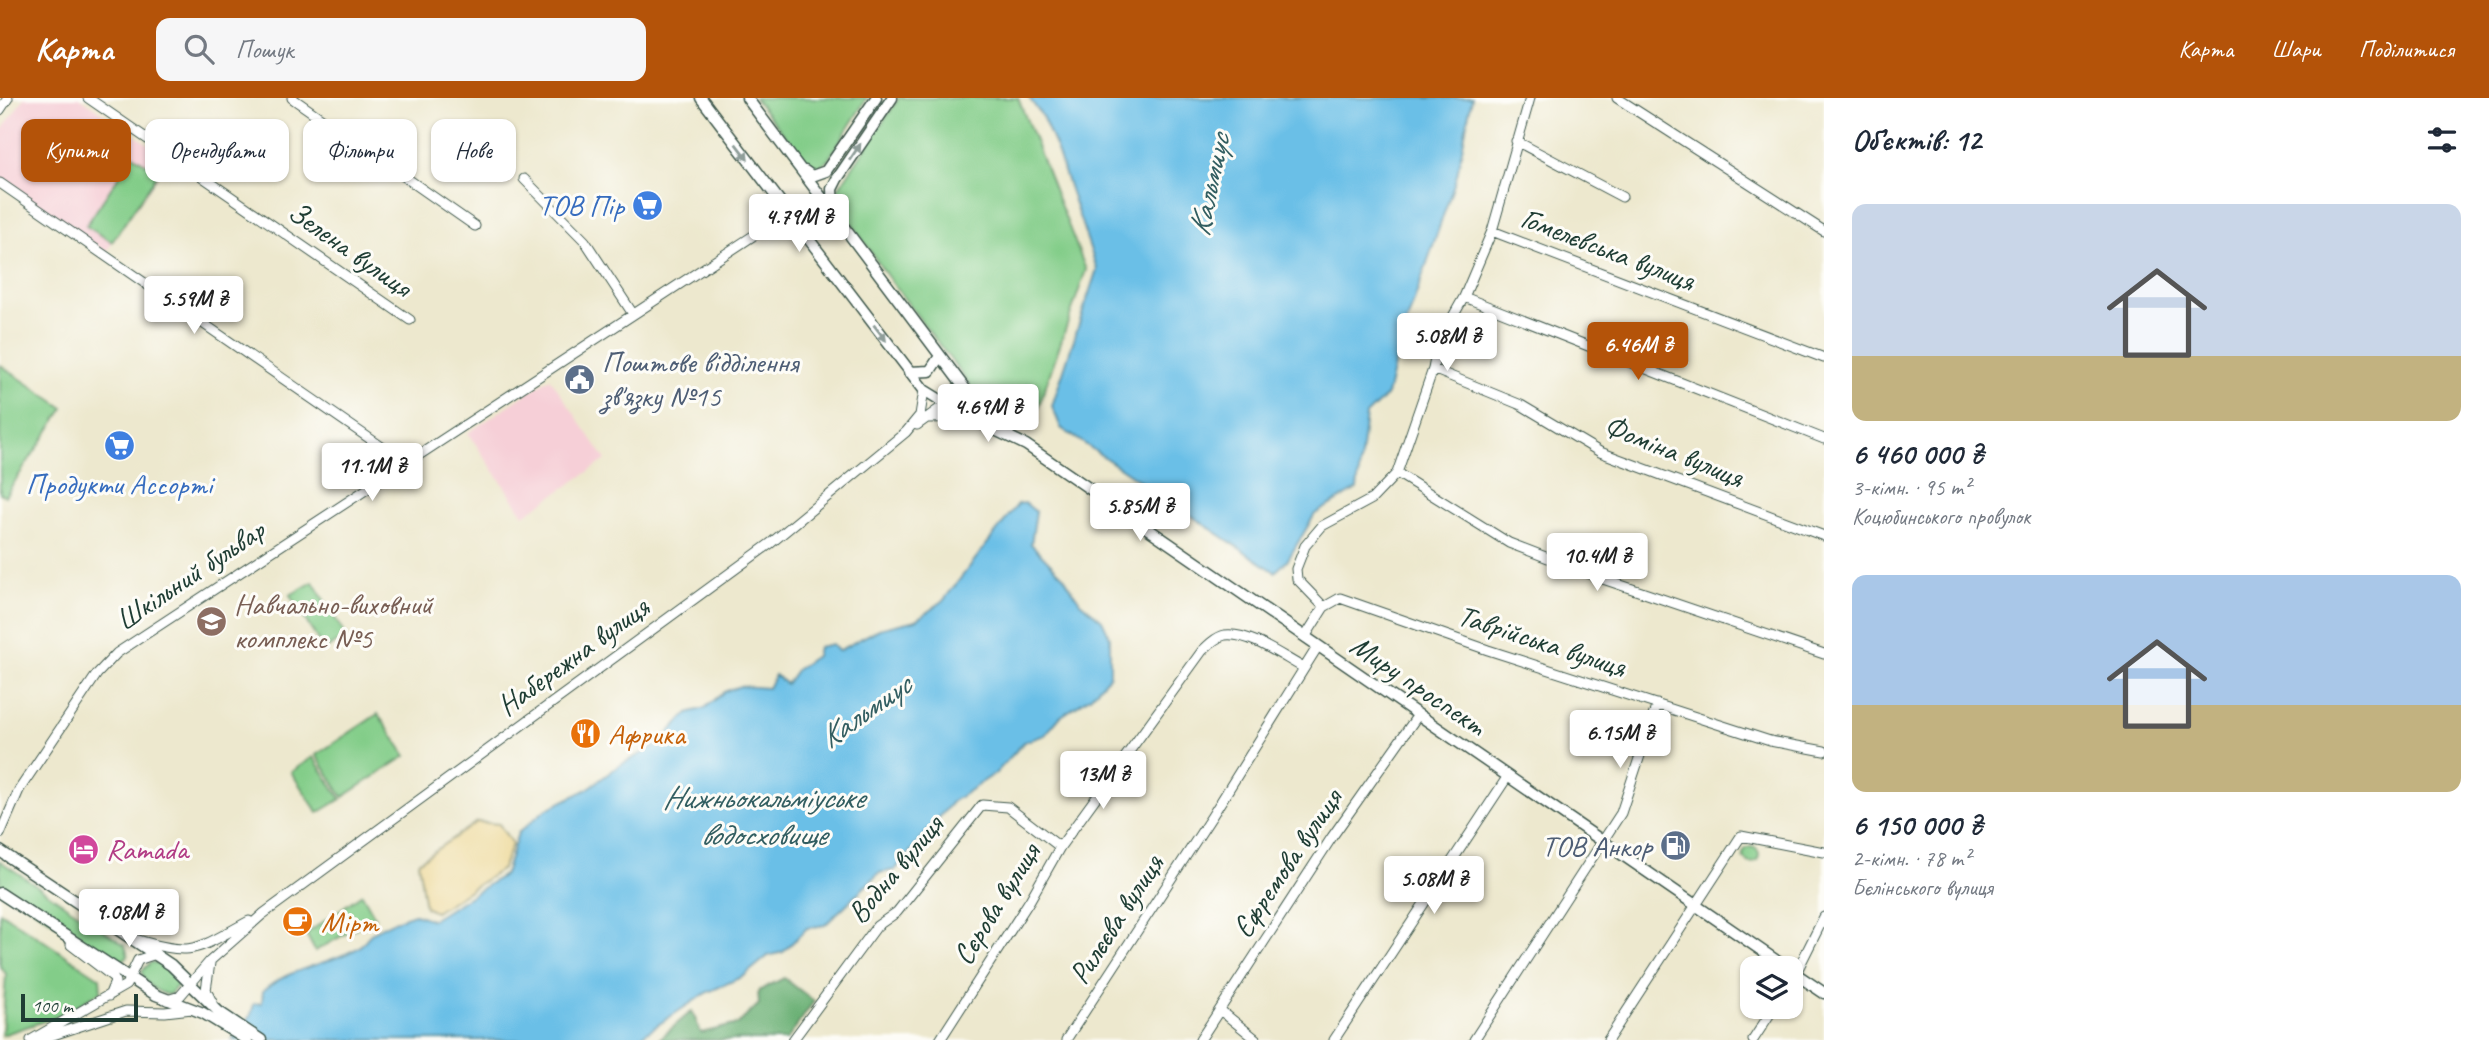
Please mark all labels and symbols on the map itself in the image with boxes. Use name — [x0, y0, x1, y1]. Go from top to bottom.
water label: Кальмиус — [1178, 127, 1240, 239]
one-way arrow — [734, 143, 749, 161]
one-way arrow — [848, 143, 862, 161]
place label: ТОВ Пір — [539, 186, 626, 224]
supermarket icon: ТОВ Пір — [630, 188, 664, 222]
street label: Зелена вулиця — [281, 193, 421, 307]
pin: 4.79M ₴ — [734, 194, 864, 254]
street label: Гомелєвська вулиця — [1516, 198, 1701, 300]
pin: 5.59M ₴ — [129, 276, 259, 336]
pin: 5.08M ₴ — [1382, 314, 1512, 373]
pin: 6.46M ₴ — [1573, 322, 1703, 382]
one-way arrow — [872, 324, 887, 342]
place label: Поштове відділення зв'язку №15 — [598, 343, 801, 415]
public building icon: Поштове відділення зв'язку №15 — [562, 362, 596, 396]
pin: 4.69M ₴ — [923, 384, 1053, 444]
street label: Фоміна вулиця — [1599, 406, 1750, 497]
supermarket icon: Продукти Ассорті — [102, 429, 136, 463]
pin: 11.1M ₴ — [307, 444, 437, 503]
place label: Продукти Ассорті — [26, 465, 216, 503]
pin: 5.85M ₴ — [1075, 484, 1205, 543]
street label: Шкільний бульвар — [108, 510, 273, 639]
pin: 10.4M ₴ — [1532, 533, 1662, 593]
place label: Навчально-виховний комплекс №5 — [234, 585, 434, 657]
street label: Набережна вулиця — [489, 587, 657, 724]
street label: Таврійська вулиця — [1453, 596, 1632, 686]
school or university icon: Навчально-виховний комплекс №5 — [194, 604, 228, 638]
street label: Миру проспект — [1343, 626, 1495, 746]
water label: Кальмиус — [811, 663, 922, 757]
pin: 6.15M ₴ — [1555, 710, 1685, 770]
place label: Африка — [608, 715, 687, 753]
restaurant icon: Африка — [568, 717, 602, 751]
pin: 13M ₴ — [1054, 752, 1152, 811]
water label: Нижньокальміуське водосховище — [663, 777, 868, 855]
street label: Єфремова вулиця — [1223, 779, 1352, 945]
street label: Водна вулиця — [839, 805, 953, 931]
place label: ТОВ Анкор — [1542, 827, 1654, 865]
fuel station icon: ТОВ Анкор — [1658, 829, 1692, 863]
place label: Ramada — [106, 830, 191, 868]
hotel icon: Ramada — [66, 832, 100, 866]
street label: Сєрова вулиця — [944, 834, 1050, 972]
street label: Рилєєва вулиця — [1060, 846, 1173, 991]
pin: 5.08M ₴ — [1369, 856, 1499, 916]
pin: 9.08M ₴ — [64, 890, 194, 949]
place label: Мірт — [321, 903, 380, 941]
cafe icon: Мірт — [281, 905, 315, 939]
scale bar — [21, 991, 138, 1023]

